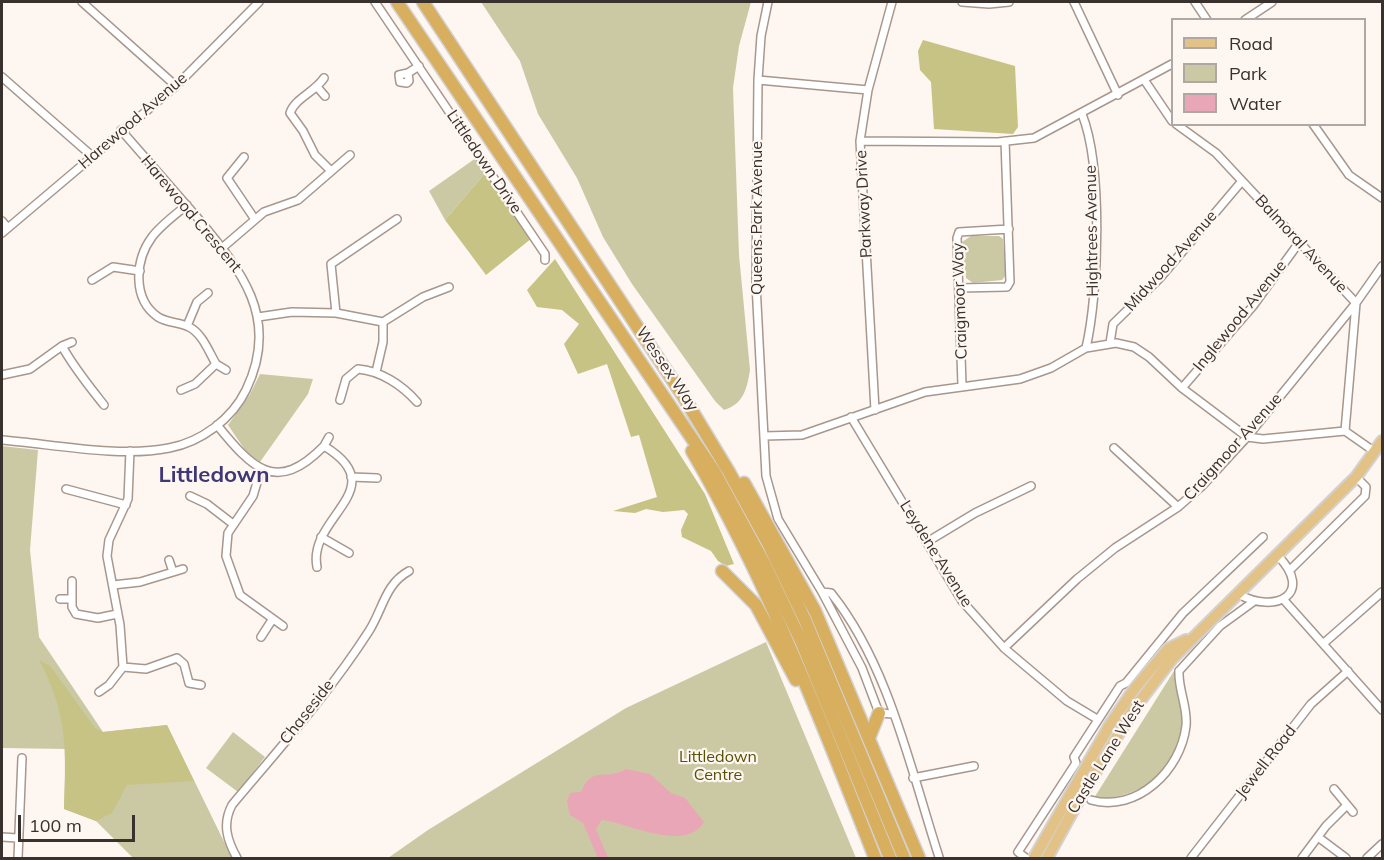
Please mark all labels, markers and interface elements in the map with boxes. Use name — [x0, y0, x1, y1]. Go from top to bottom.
legend — [1171, 18, 1366, 126]
text: Road — [1229, 32, 1273, 55]
text: Park — [1229, 62, 1267, 85]
street label: Harewood Avenue — [75, 69, 191, 173]
text: Water — [1229, 92, 1281, 115]
street label: Littledown Drive — [442, 107, 526, 217]
street label: Queens Park Avenue — [747, 141, 767, 295]
street label: Parkway Drive — [852, 150, 876, 258]
street label: Harewood Crescent — [136, 152, 246, 276]
street label: Hightrees Avenue — [1081, 165, 1103, 297]
street label: Balmoral Avenue — [1251, 191, 1351, 297]
street label: Midwood Avenue — [1121, 207, 1221, 315]
street label: Craigmoor Way — [948, 242, 972, 360]
street label: Inglewood Avenue — [1189, 257, 1291, 375]
street label: Wessex Way — [632, 323, 702, 415]
street label: Craigmoor Avenue — [1180, 389, 1286, 505]
district label: Littledown — [158, 462, 270, 488]
street label: Leydene Avenue — [896, 497, 976, 611]
street label: Chaseside — [276, 676, 338, 748]
street label: Castle Lane West — [1063, 697, 1149, 817]
street label: Jewell Road — [1232, 722, 1300, 802]
park label: Littledown Centre — [679, 747, 757, 785]
scale bar — [21, 803, 138, 841]
text: 100 m — [29, 814, 82, 837]

